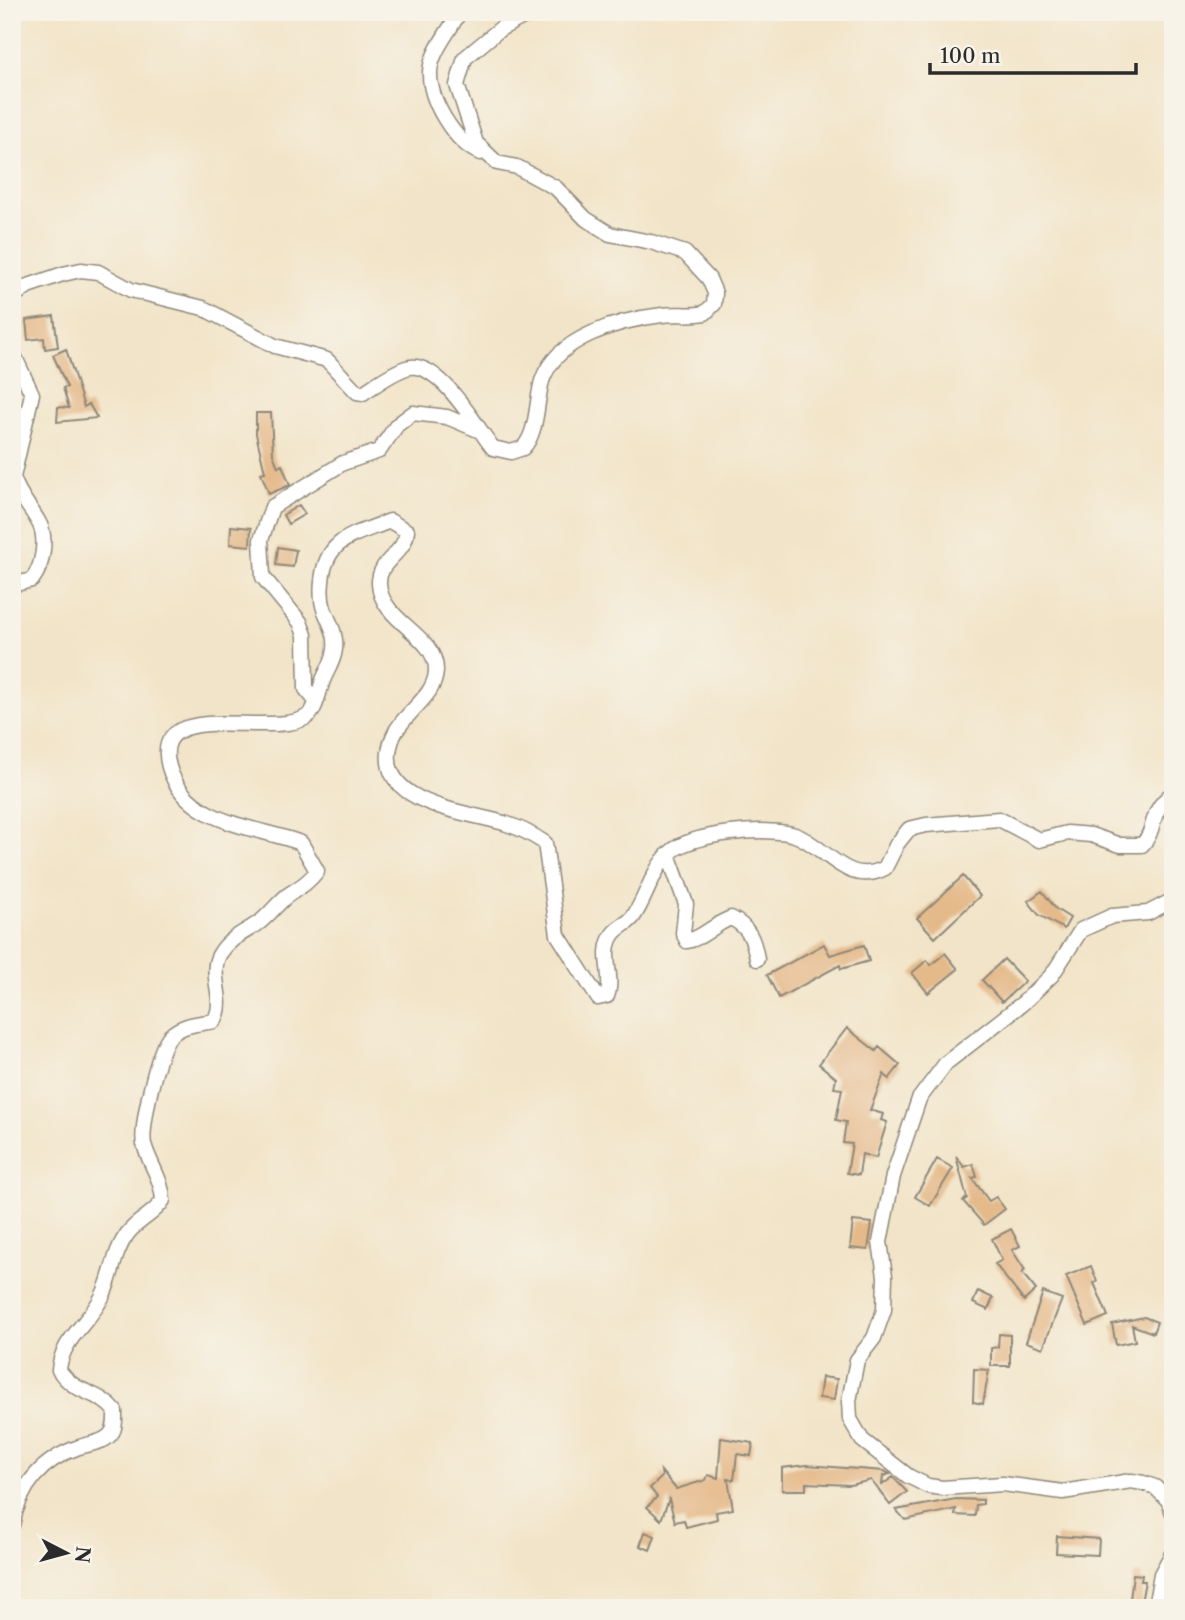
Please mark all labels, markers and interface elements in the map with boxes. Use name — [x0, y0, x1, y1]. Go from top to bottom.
scale bar — [930, 32, 1136, 76]
text: 100 m — [940, 43, 1001, 68]
north arrow — [32, 1518, 102, 1588]
text: N — [70, 1545, 95, 1564]

